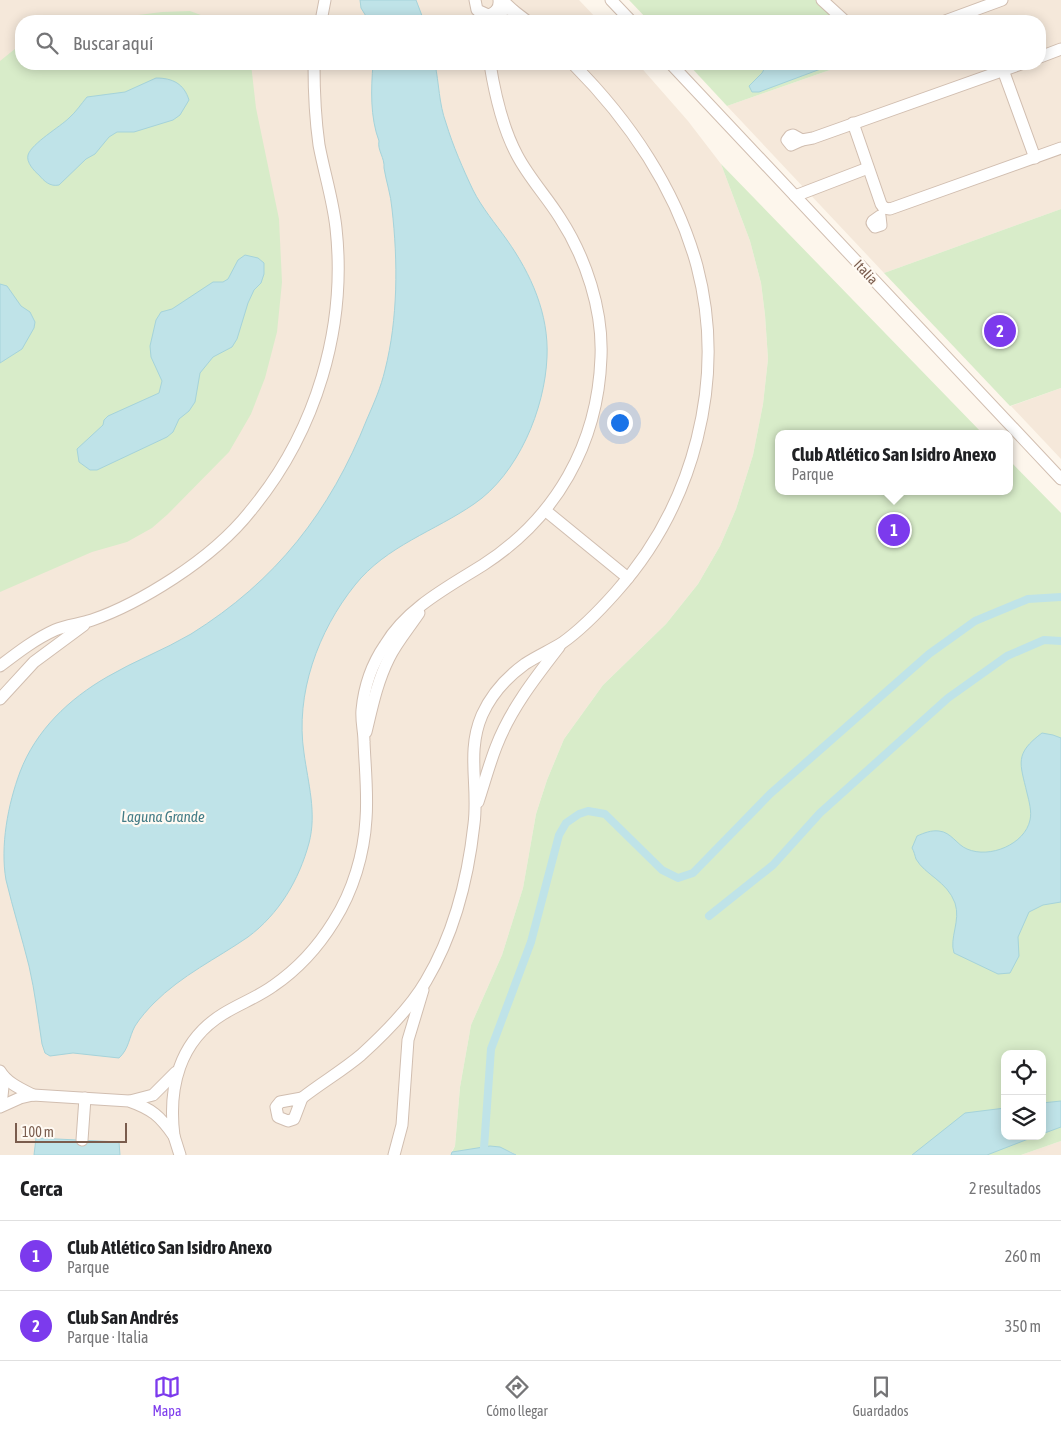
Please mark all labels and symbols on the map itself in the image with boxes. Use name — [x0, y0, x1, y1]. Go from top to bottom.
street label: Italia — [851, 256, 881, 288]
pin: 2 — [984, 312, 1016, 350]
your location — [607, 410, 633, 436]
pin: 1 — [878, 511, 910, 549]
water label: Laguna Grande — [121, 808, 205, 825]
scale bar — [15, 1120, 128, 1143]

